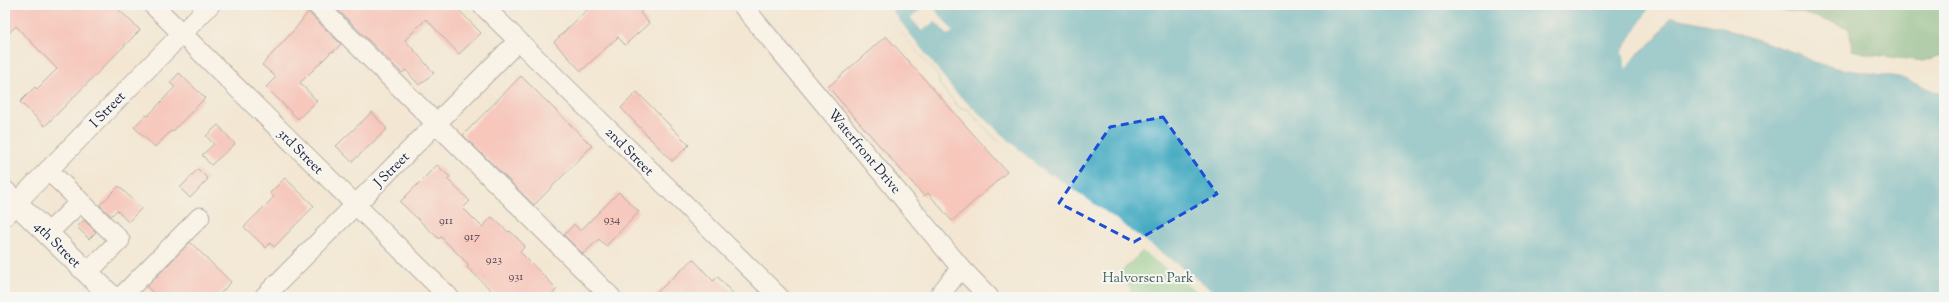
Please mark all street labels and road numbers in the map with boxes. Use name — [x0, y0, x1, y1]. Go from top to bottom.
street label: I Street — [86, 88, 131, 133]
street label: Waterfront Drive — [822, 106, 905, 199]
street label: 2nd Street — [600, 124, 658, 181]
street label: 3rd Street — [272, 125, 327, 180]
street label: J Street — [369, 148, 415, 193]
street label: 4th Street — [29, 217, 85, 274]

